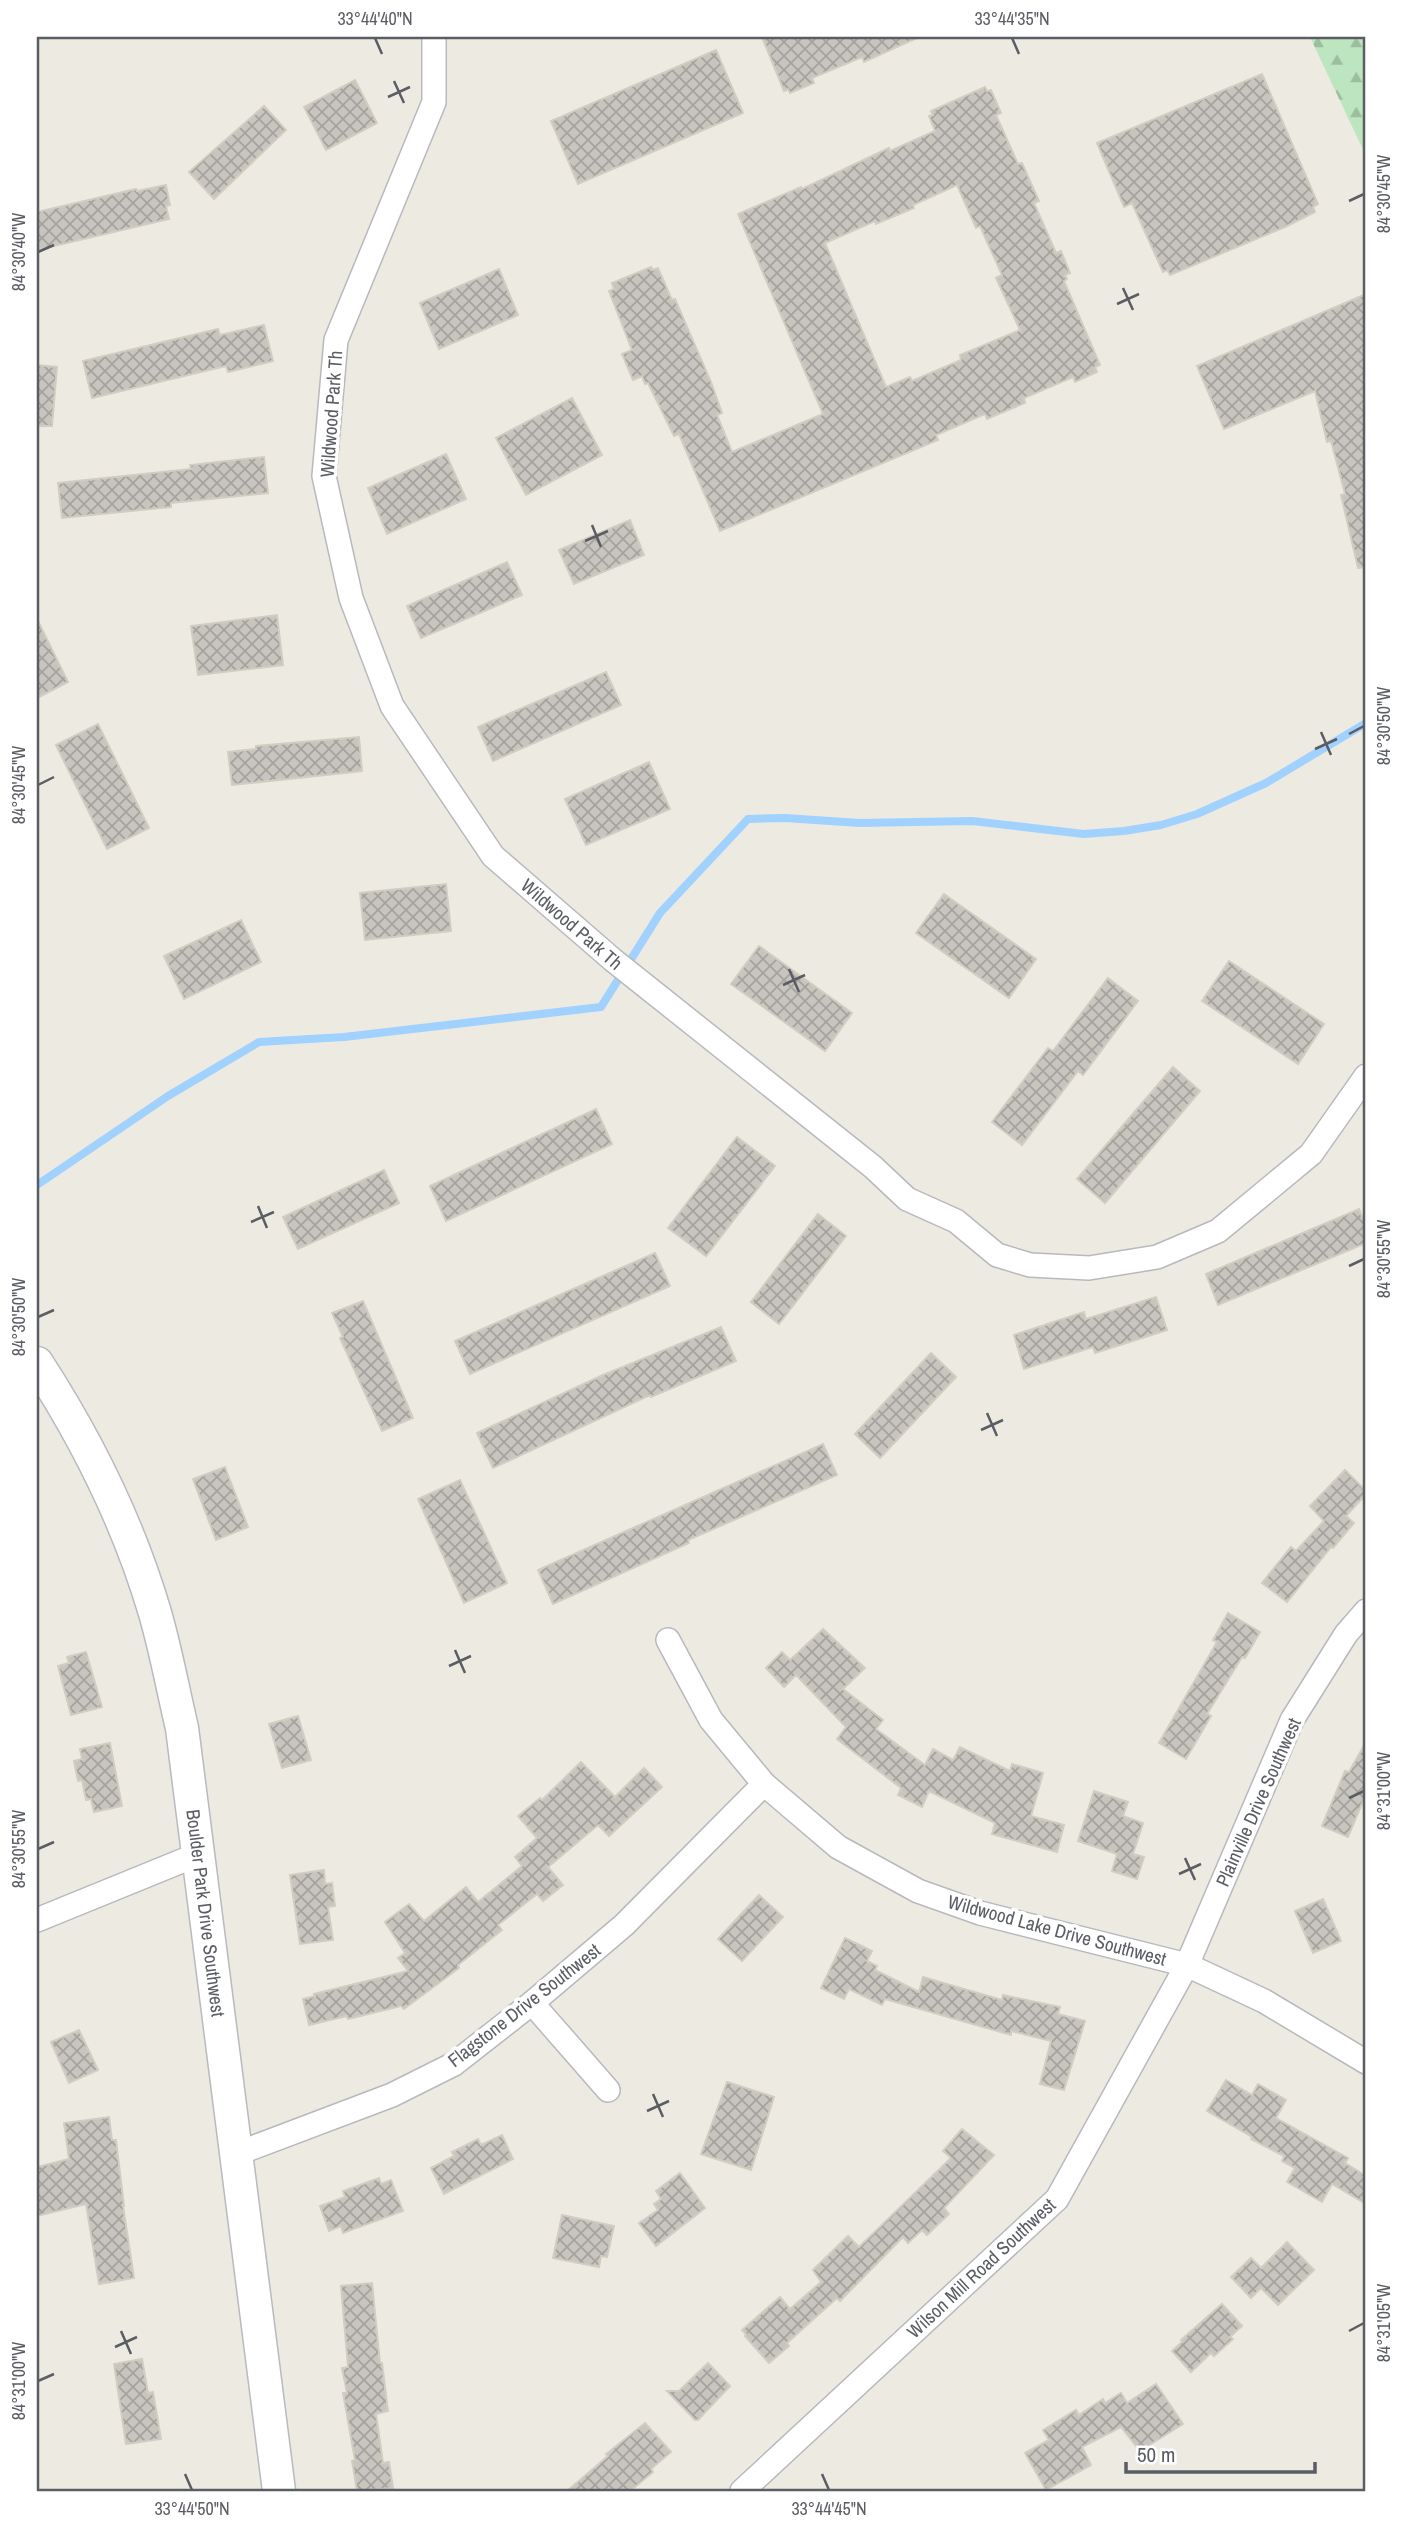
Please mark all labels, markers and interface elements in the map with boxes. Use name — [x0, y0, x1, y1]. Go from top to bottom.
text: 33°44'40"N — [337, 6, 413, 31]
text: 33°44'35"N — [974, 6, 1050, 31]
text: 84°30'45"W — [1371, 155, 1396, 233]
text: 84°30'40"W — [6, 213, 31, 291]
street label: Wildwood Park Th — [314, 350, 348, 478]
text: 84°30'50"W — [1371, 687, 1396, 765]
text: 84°30'45"W — [6, 746, 31, 824]
street label: Wildwood Park Th — [516, 873, 628, 975]
text: 84°30'55"W — [1371, 1220, 1396, 1298]
text: 84°30'50"W — [6, 1278, 31, 1356]
street label: Plainville Drive Southwest — [1209, 1713, 1307, 1890]
text: 84°31'00"W — [1371, 1752, 1396, 1830]
street label: Boulder Park Drive Southwest — [180, 1808, 232, 2019]
text: 84°30'55"W — [6, 1810, 31, 1888]
street label: Wildwood Lake Drive Southwest — [945, 1888, 1170, 1972]
street label: Flagstone Drive Southwest — [442, 1937, 606, 2073]
street label: Wilson Mill Road Southwest — [901, 2192, 1062, 2344]
text: 84°31'05"W — [1371, 2284, 1396, 2362]
text: 84°31'00"W — [6, 2342, 31, 2420]
scale bar — [1126, 2430, 1316, 2474]
text: 50 m — [1137, 2440, 1175, 2469]
text: 33°44'50"N — [154, 2496, 230, 2521]
text: 33°44'45"N — [791, 2496, 867, 2521]

